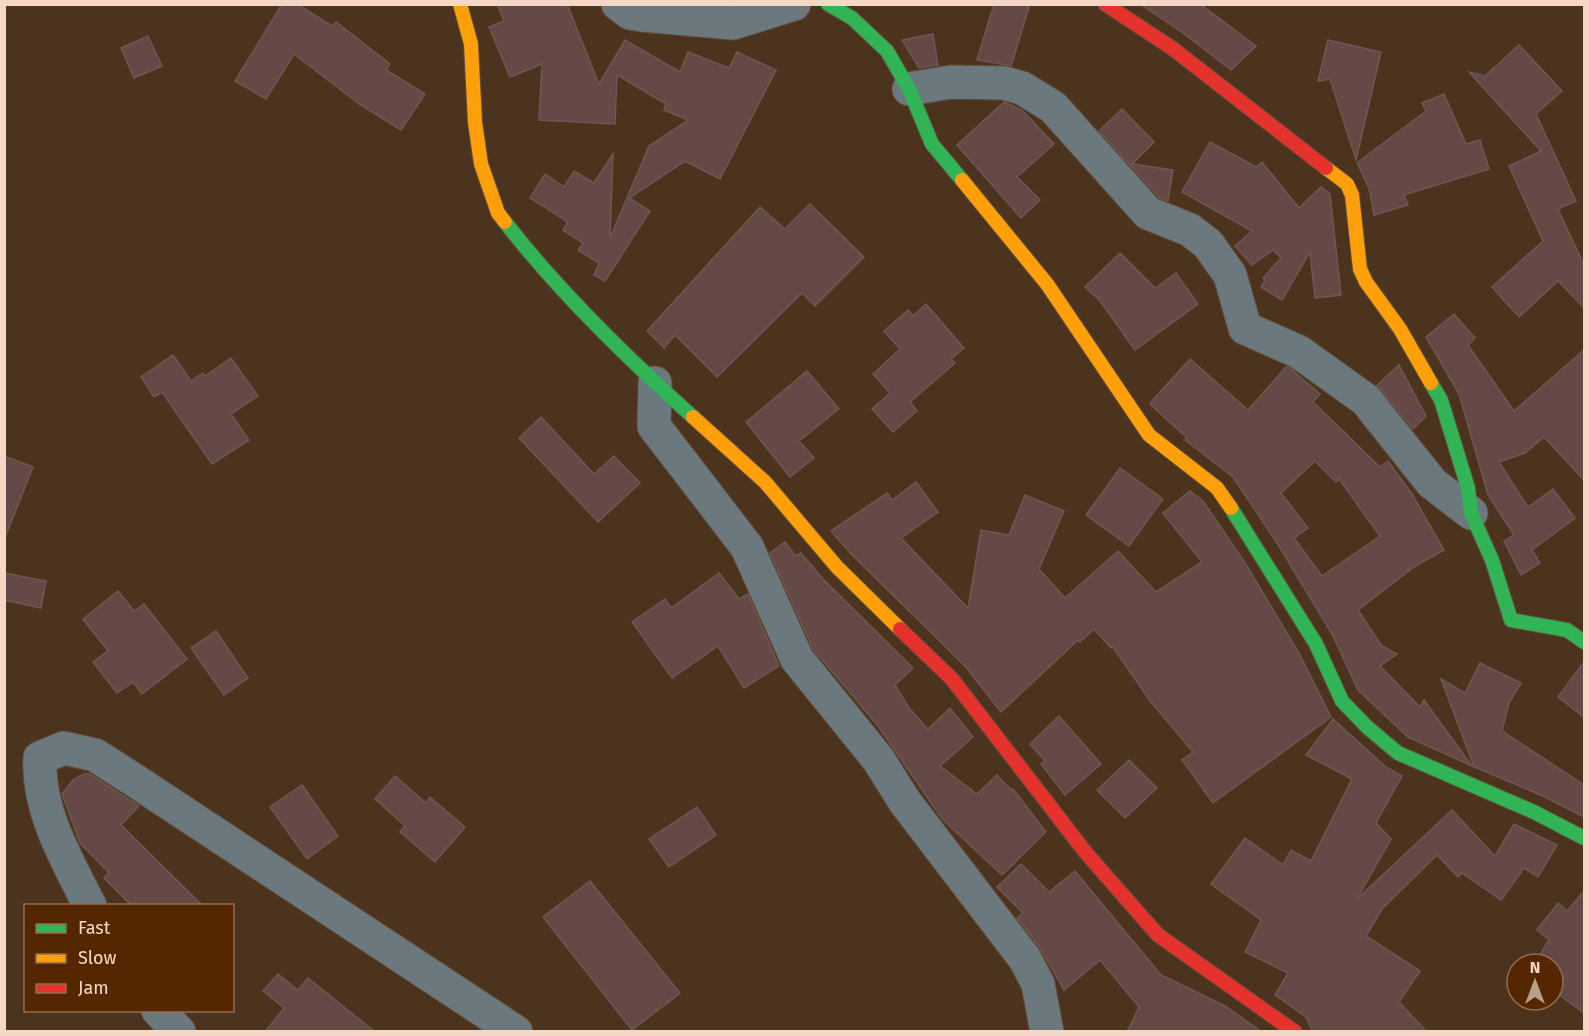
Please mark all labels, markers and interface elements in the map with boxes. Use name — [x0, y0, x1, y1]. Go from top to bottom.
legend — [24, 904, 234, 1012]
text: Fast — [78, 917, 111, 939]
text: Slow — [78, 947, 117, 969]
north arrow — [1505, 952, 1565, 1012]
text: N — [1530, 958, 1540, 977]
text: Jam — [78, 977, 109, 999]

